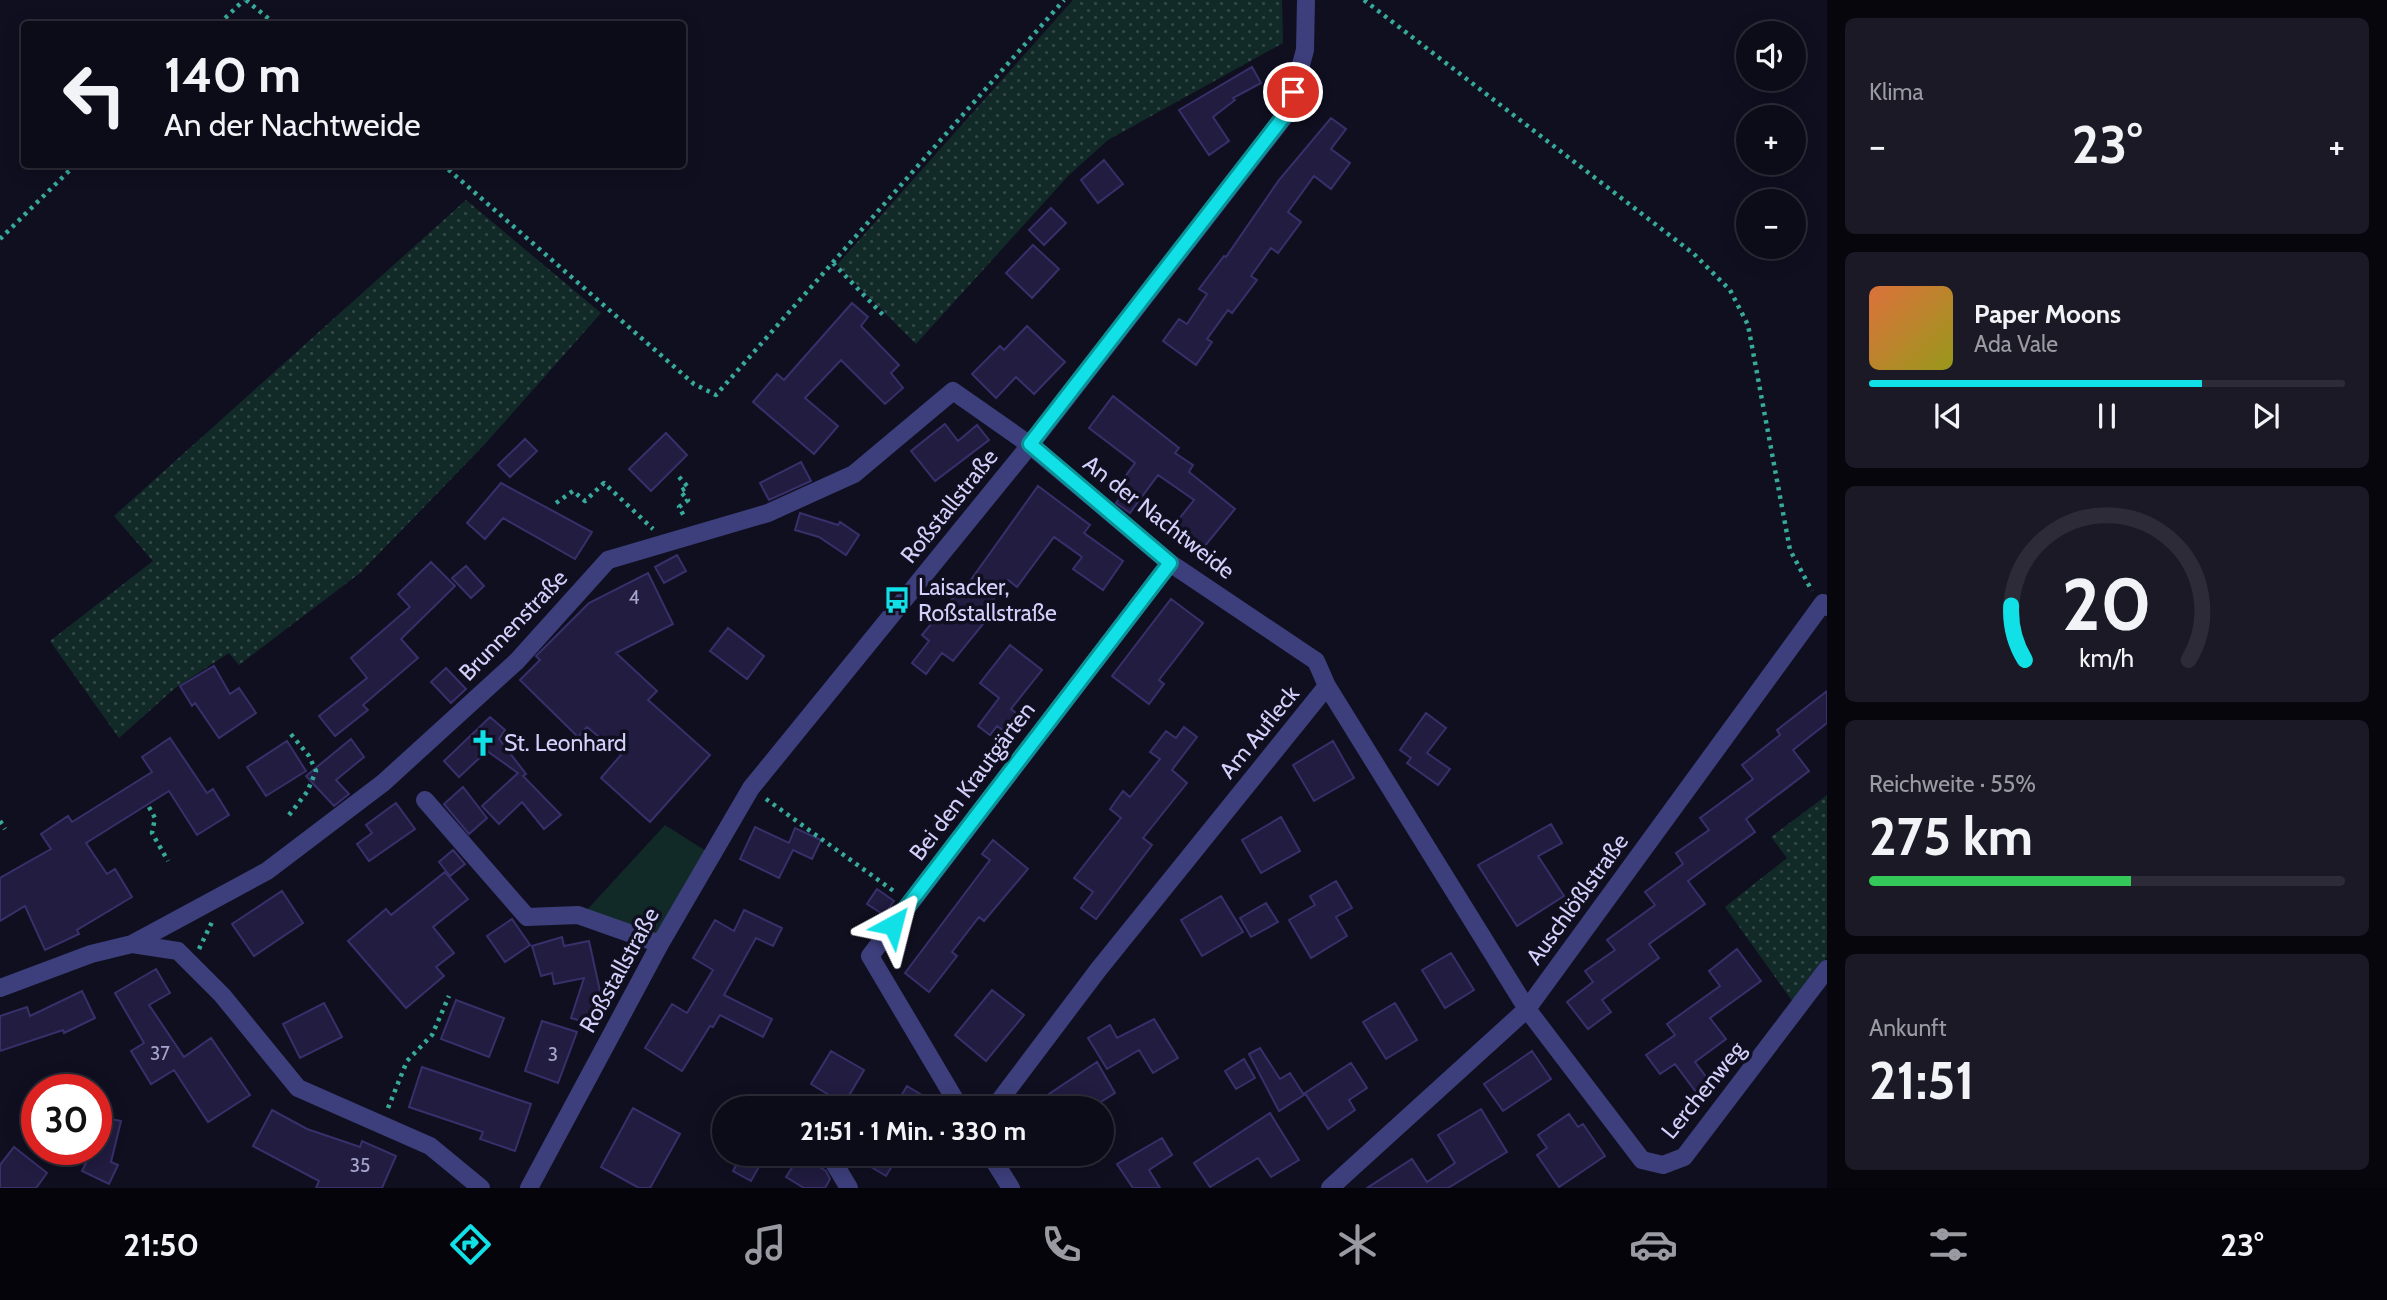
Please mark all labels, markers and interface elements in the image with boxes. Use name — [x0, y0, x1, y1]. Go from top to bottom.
map controls — [1736, 21, 1806, 259]
button: sound — [1736, 21, 1806, 91]
text: 140 m — [164, 45, 301, 104]
icon: left — [49, 49, 140, 140]
pin — [1263, 62, 1323, 122]
icon: arrive — [1274, 73, 1312, 111]
text: Klima — [1869, 78, 1924, 106]
text: An der Nachtweide — [164, 105, 421, 144]
button: + — [1736, 105, 1806, 175]
text: 23° — [2072, 113, 2142, 176]
text: − — [1869, 122, 1886, 169]
text: + — [2328, 122, 2345, 169]
button: − — [1736, 189, 1806, 259]
text: Paper Moons — [1974, 298, 2121, 330]
text: Ada Vale — [1974, 330, 2058, 358]
icon: previous — [1929, 397, 1967, 435]
icon: pause — [2088, 397, 2126, 435]
icon: next — [2247, 397, 2285, 435]
street label: Roßstallstraße — [894, 443, 1004, 569]
street label: An der Nachtweide — [1078, 449, 1240, 585]
text: 20 — [2062, 560, 2152, 648]
street label: Brunnenstraße — [453, 563, 573, 686]
place label: Laisacker, Roßstallstraße — [918, 573, 1057, 627]
bus stop icon: Laisacker, Roßstallstraße — [882, 585, 912, 615]
house number: 4 — [629, 586, 640, 609]
text: km/h — [2080, 643, 2134, 673]
street label: Am Aufleck — [1213, 680, 1305, 784]
street label: Bei den Krautgärten — [903, 696, 1041, 866]
church icon: St. Leonhard — [468, 728, 498, 758]
place label: St. Leonhard — [504, 729, 627, 757]
text: Reichweite · 55% — [1869, 770, 2036, 798]
text: 275 km — [1869, 805, 2033, 868]
street label: Auschlößlstraße — [1520, 828, 1634, 970]
position arrow — [856, 888, 930, 962]
street label: Roßstallstraße — [573, 902, 665, 1037]
text: Ankunft — [1869, 1014, 1947, 1042]
street label: Lerchenweg — [1655, 1035, 1751, 1144]
house number: 37 — [150, 1042, 170, 1065]
house number: 3 — [548, 1043, 558, 1066]
text: 21:51 — [1869, 1049, 1974, 1112]
speed limit sign: 30 — [21, 1074, 112, 1165]
text: 21:51 · 1 Min. · 330 m — [800, 1115, 1026, 1147]
house number: 35 — [350, 1154, 370, 1177]
icon: directions — [446, 1220, 495, 1269]
icon: music — [741, 1220, 790, 1269]
icon: phone — [1037, 1220, 1086, 1269]
icon: climate — [1333, 1220, 1382, 1269]
icon: car — [1629, 1220, 1678, 1269]
icon: filters — [1924, 1220, 1973, 1269]
text: 21:50 — [123, 1225, 199, 1264]
text: 23° — [2220, 1225, 2264, 1264]

